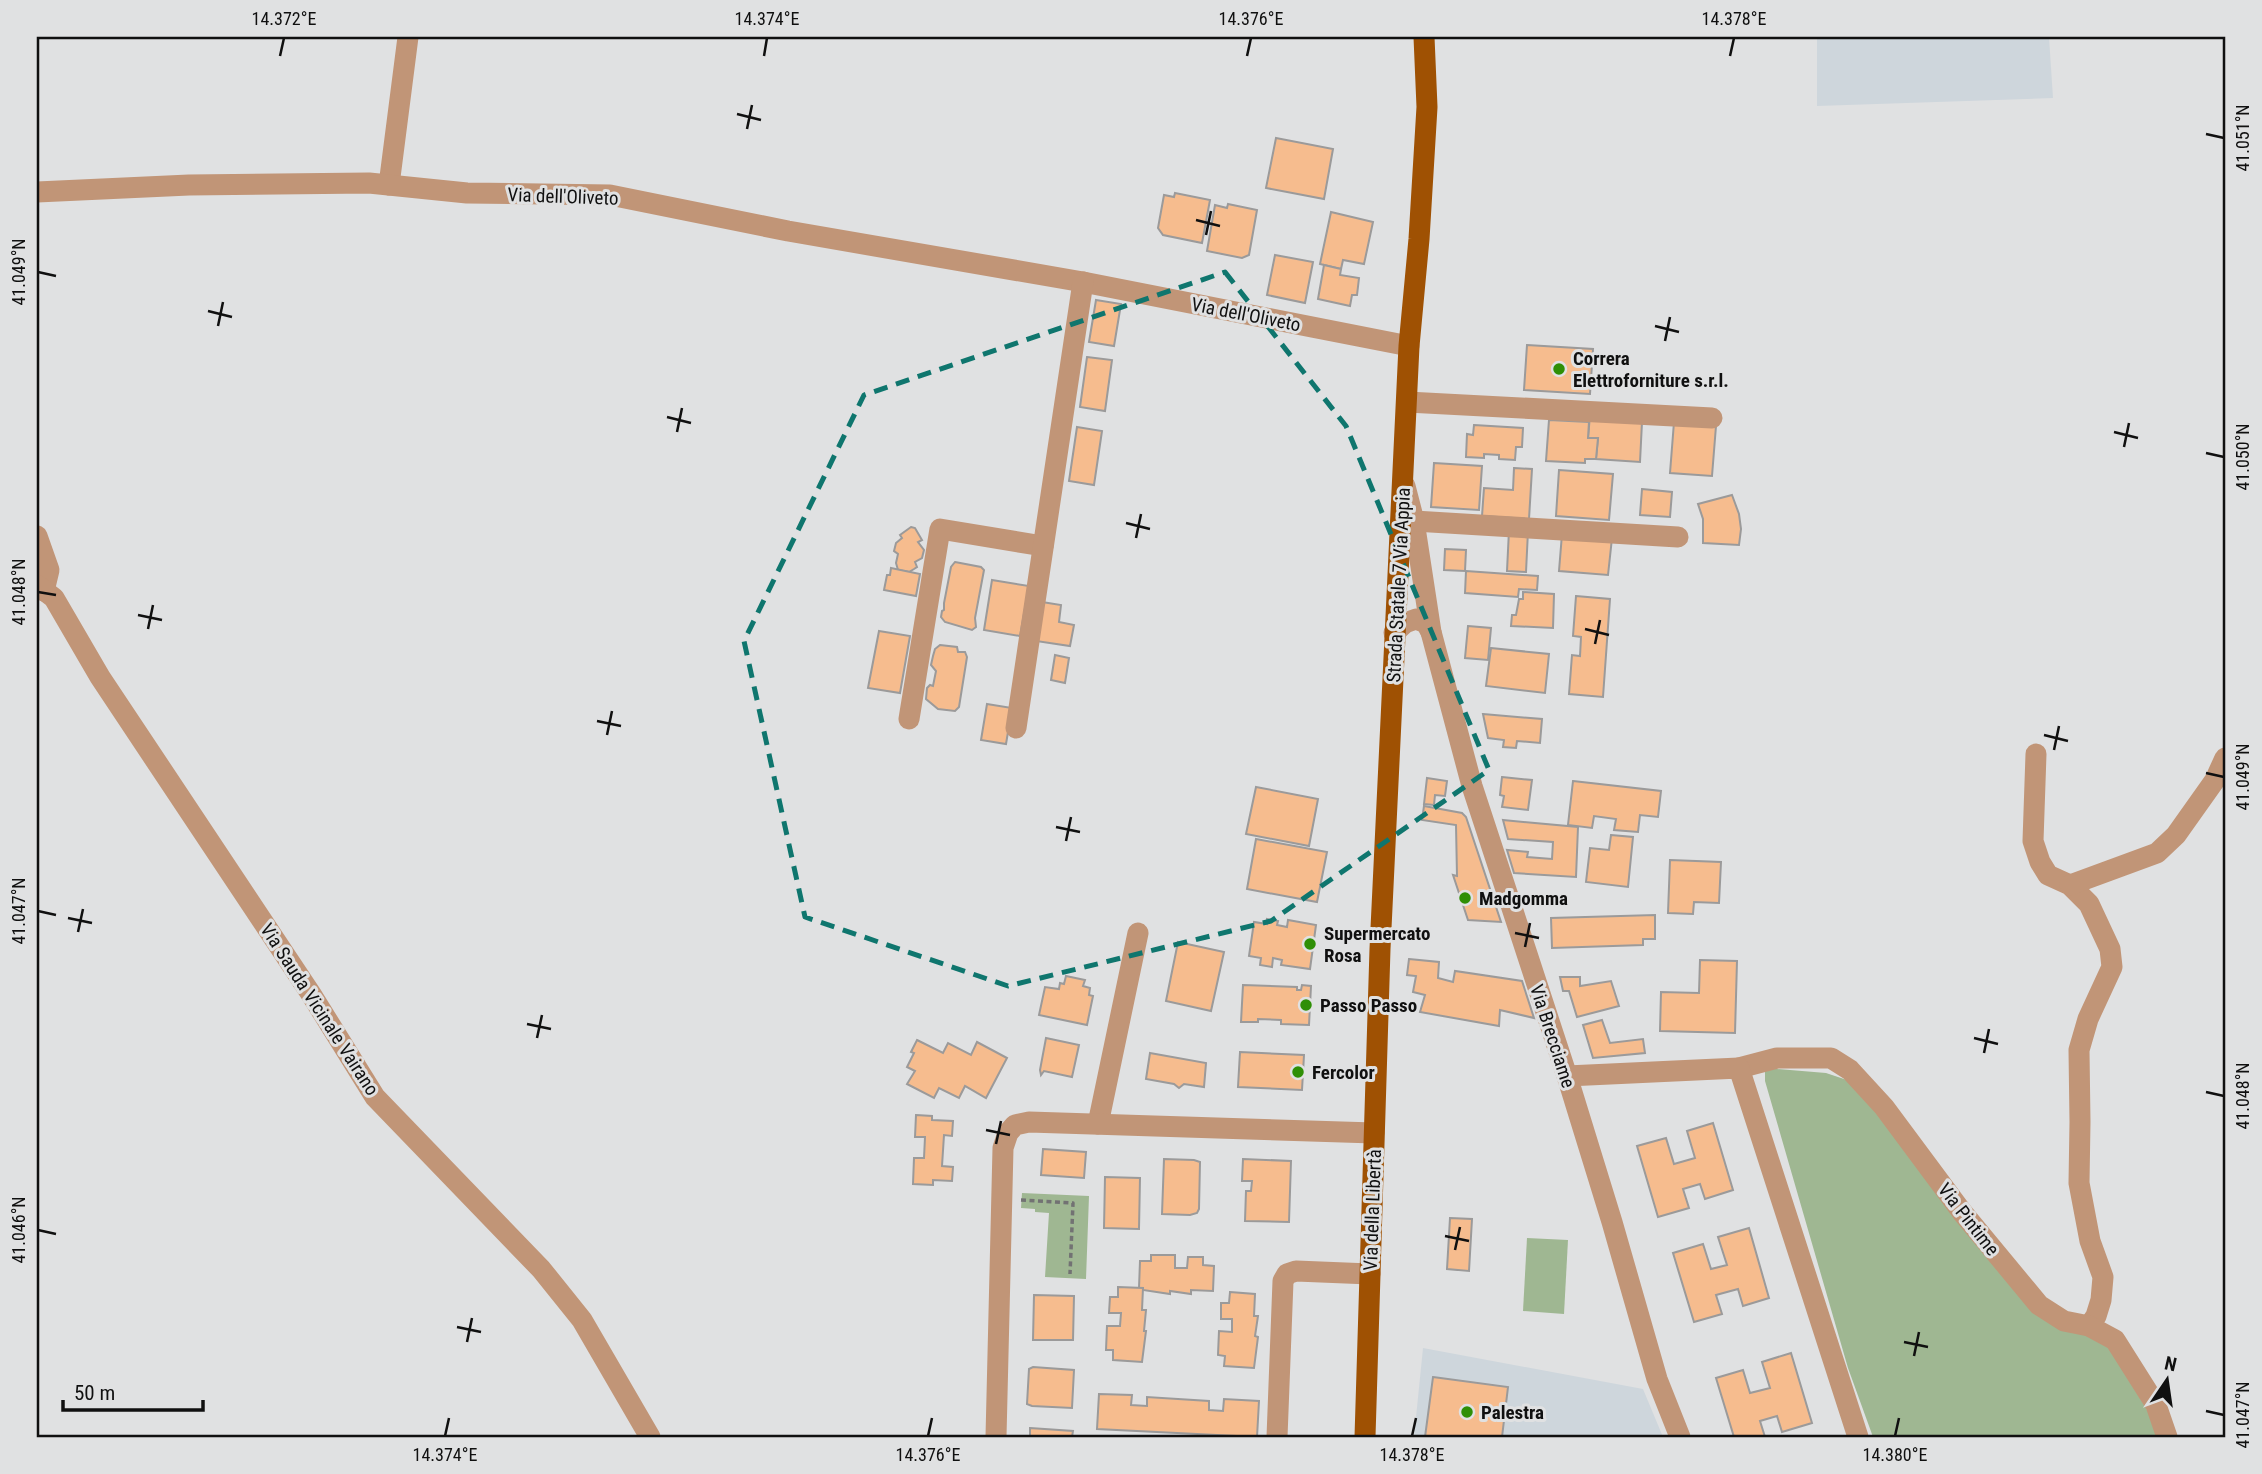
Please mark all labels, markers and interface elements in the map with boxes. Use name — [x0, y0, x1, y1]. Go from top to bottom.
text: 14.372°E — [252, 8, 316, 29]
text: 14.374°E — [735, 8, 799, 29]
text: 14.376°E — [1219, 8, 1283, 29]
text: 14.378°E — [1702, 8, 1766, 29]
text: 41.051°N — [2232, 104, 2253, 172]
street label: Via dell'Oliveto — [507, 183, 619, 210]
text: 41.049°N — [8, 238, 29, 306]
street label: Via dell'Oliveto — [1189, 293, 1303, 336]
place label: Correra Elettroforniture s.r.l. — [1573, 347, 1729, 392]
marker: Correra Elettroforniture s.r.l. — [1551, 361, 1567, 377]
text: 41.050°N — [2232, 423, 2253, 491]
street label: Strada Statale 7 Via Appia — [1382, 487, 1415, 683]
text: 41.048°N — [8, 558, 29, 626]
text: 41.049°N — [2232, 743, 2253, 811]
text: 41.047°N — [8, 877, 29, 945]
place label: Madgomma — [1479, 887, 1568, 910]
marker: Madgomma — [1457, 890, 1473, 906]
street label: Via Sauda Vicinale Vairano — [255, 919, 384, 1100]
place label: Supermercato Rosa — [1324, 922, 1430, 967]
marker: Supermercato Rosa — [1302, 936, 1318, 952]
street label: Via Brecciame — [1525, 981, 1580, 1091]
place label: Passo Passo — [1320, 994, 1417, 1017]
marker: Passo Passo — [1298, 997, 1314, 1013]
place label: Fercolor — [1312, 1061, 1375, 1084]
text: 41.048°N — [2232, 1062, 2253, 1130]
marker: Fercolor — [1290, 1064, 1306, 1080]
street label: Via della Libertà — [1359, 1149, 1386, 1271]
street label: Via Pintime — [1933, 1178, 2004, 1260]
text: 41.046°N — [8, 1196, 29, 1264]
north arrow — [2132, 1344, 2202, 1414]
text: N — [2162, 1351, 2179, 1376]
scale bar — [63, 1369, 203, 1413]
text: 50 m — [74, 1381, 115, 1405]
text: 41.047°N — [2232, 1381, 2253, 1449]
place label: Palestra — [1481, 1401, 1544, 1424]
marker: Palestra — [1459, 1404, 1475, 1420]
text: 14.374°E — [413, 1444, 477, 1465]
text: 14.376°E — [896, 1444, 960, 1465]
text: 14.378°E — [1380, 1444, 1444, 1465]
text: 14.380°E — [1863, 1444, 1927, 1465]

